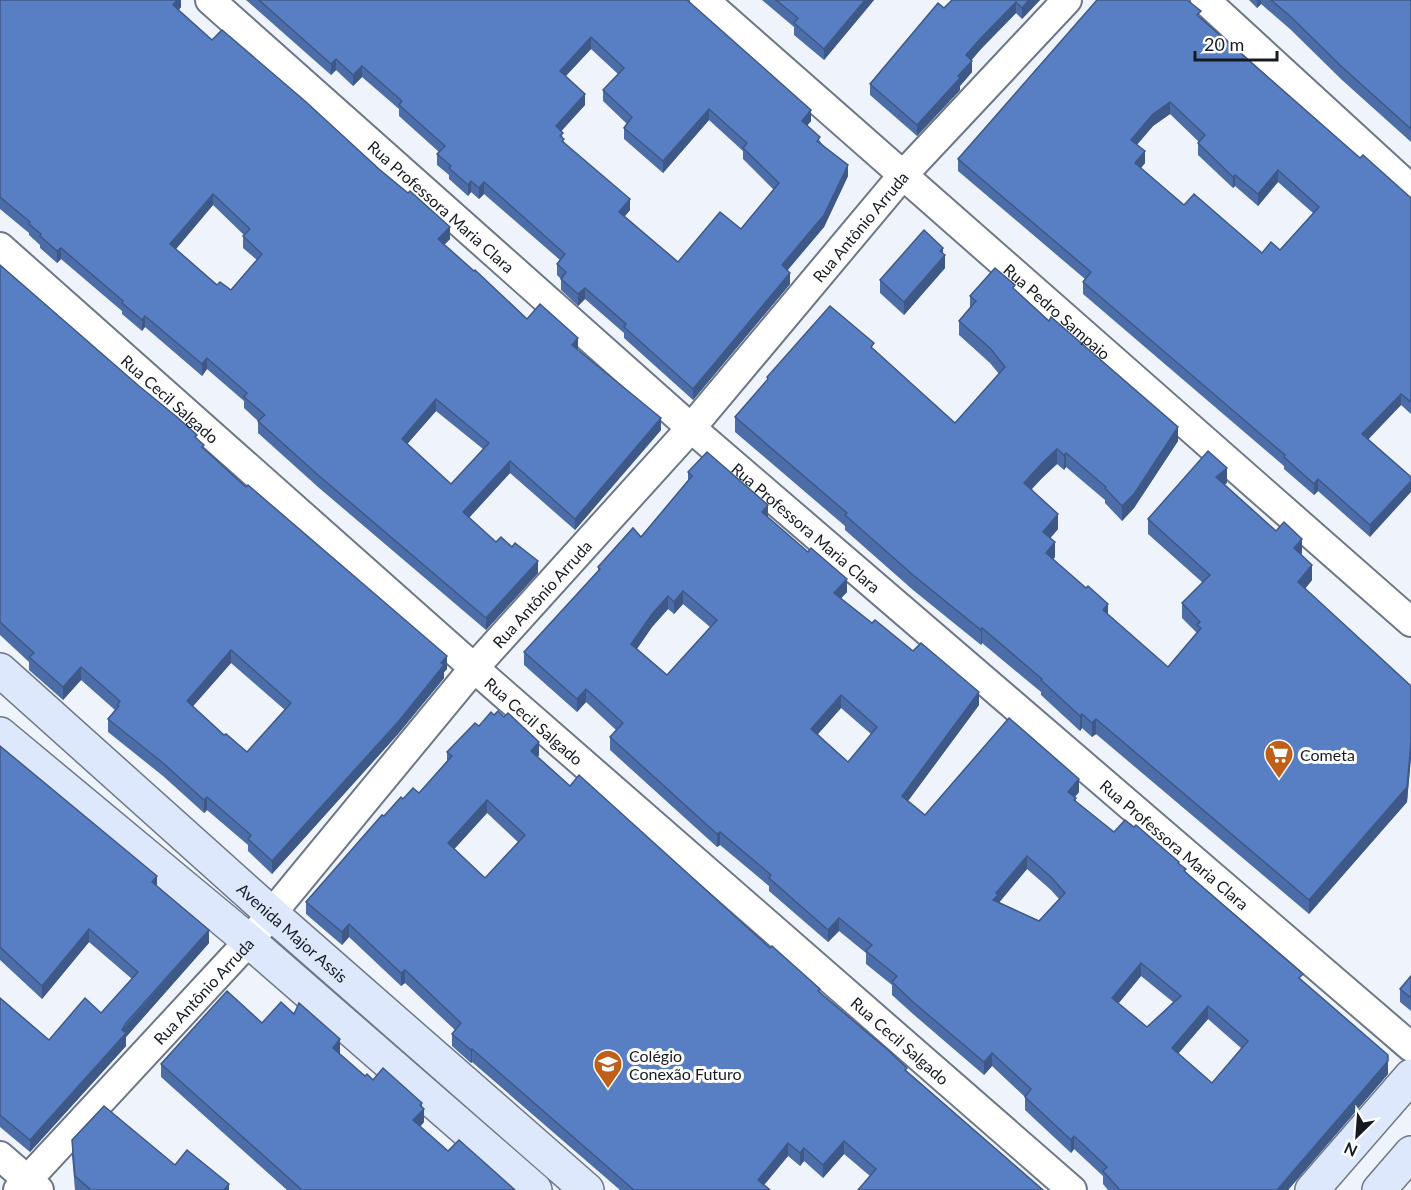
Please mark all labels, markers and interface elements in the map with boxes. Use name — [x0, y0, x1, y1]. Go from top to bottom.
scale bar — [1195, 24, 1278, 62]
text: 20 m — [1204, 33, 1244, 55]
street label: Rua Professora Maria Clara — [364, 136, 519, 276]
street label: Rua Antônio Arruda — [808, 167, 912, 285]
street label: Rua Pedro Sampaio — [1000, 259, 1115, 363]
street label: Rua Cecil Salgado — [118, 350, 223, 447]
street label: Rua Professora Maria Clara — [728, 458, 884, 596]
street label: Rua Antônio Arruda — [488, 536, 595, 651]
street label: Rua Cecil Salgado — [481, 673, 587, 768]
supermarket icon: Cometa — [1263, 738, 1295, 780]
place label: Cometa — [1300, 745, 1355, 764]
street label: Rua Professora Maria Clara — [1097, 775, 1253, 913]
street label: Avenida Major Assis — [234, 878, 352, 986]
street label: Rua Antônio Arruda — [149, 933, 257, 1048]
street label: Rua Cecil Salgado — [848, 992, 953, 1088]
place label: Colégio Conexão Futuro — [629, 1046, 742, 1083]
school or university icon: Colégio Conexão Futuro — [592, 1048, 624, 1090]
north arrow — [1327, 1106, 1387, 1166]
text: N — [1341, 1139, 1360, 1161]

